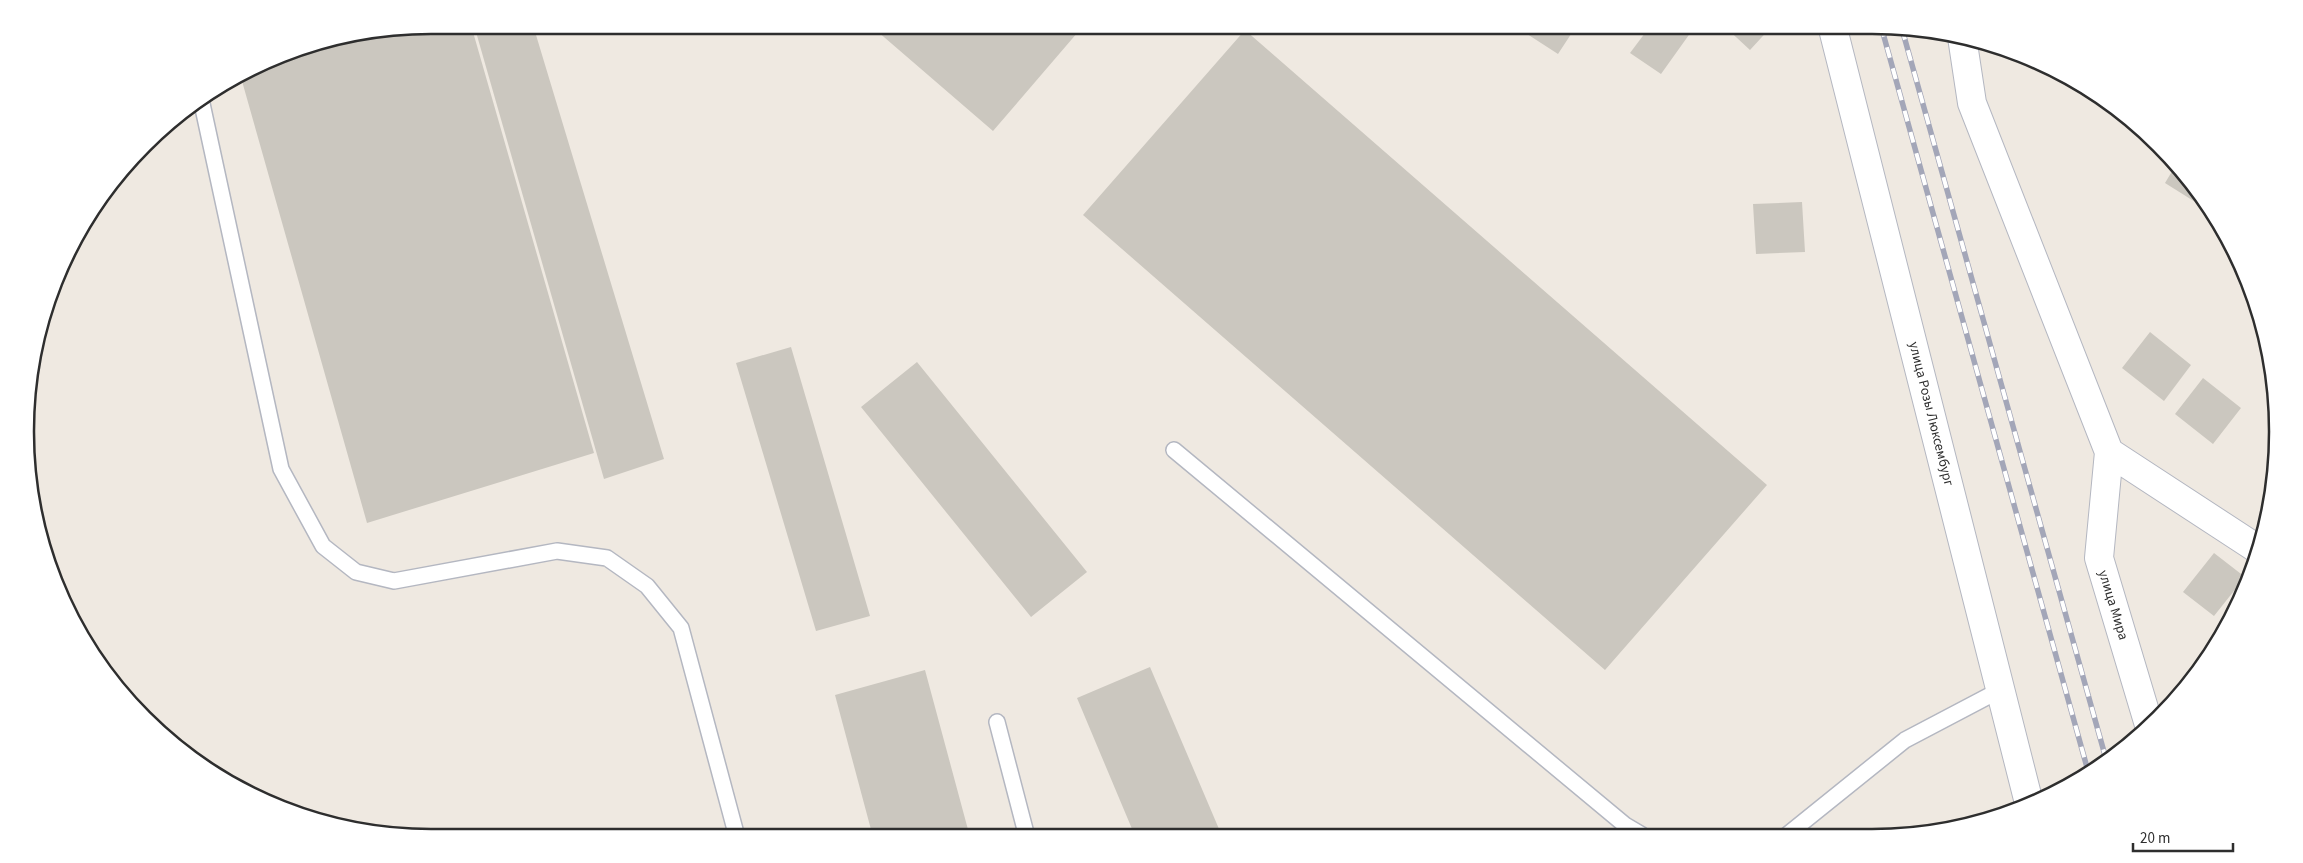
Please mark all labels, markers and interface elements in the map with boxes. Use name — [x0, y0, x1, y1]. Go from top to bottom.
street label: улица Розы Люксембург — [1903, 340, 1959, 489]
street label: улица Мира — [2093, 568, 2133, 642]
scale bar — [2133, 820, 2233, 852]
text: 20 m — [2140, 828, 2170, 849]

